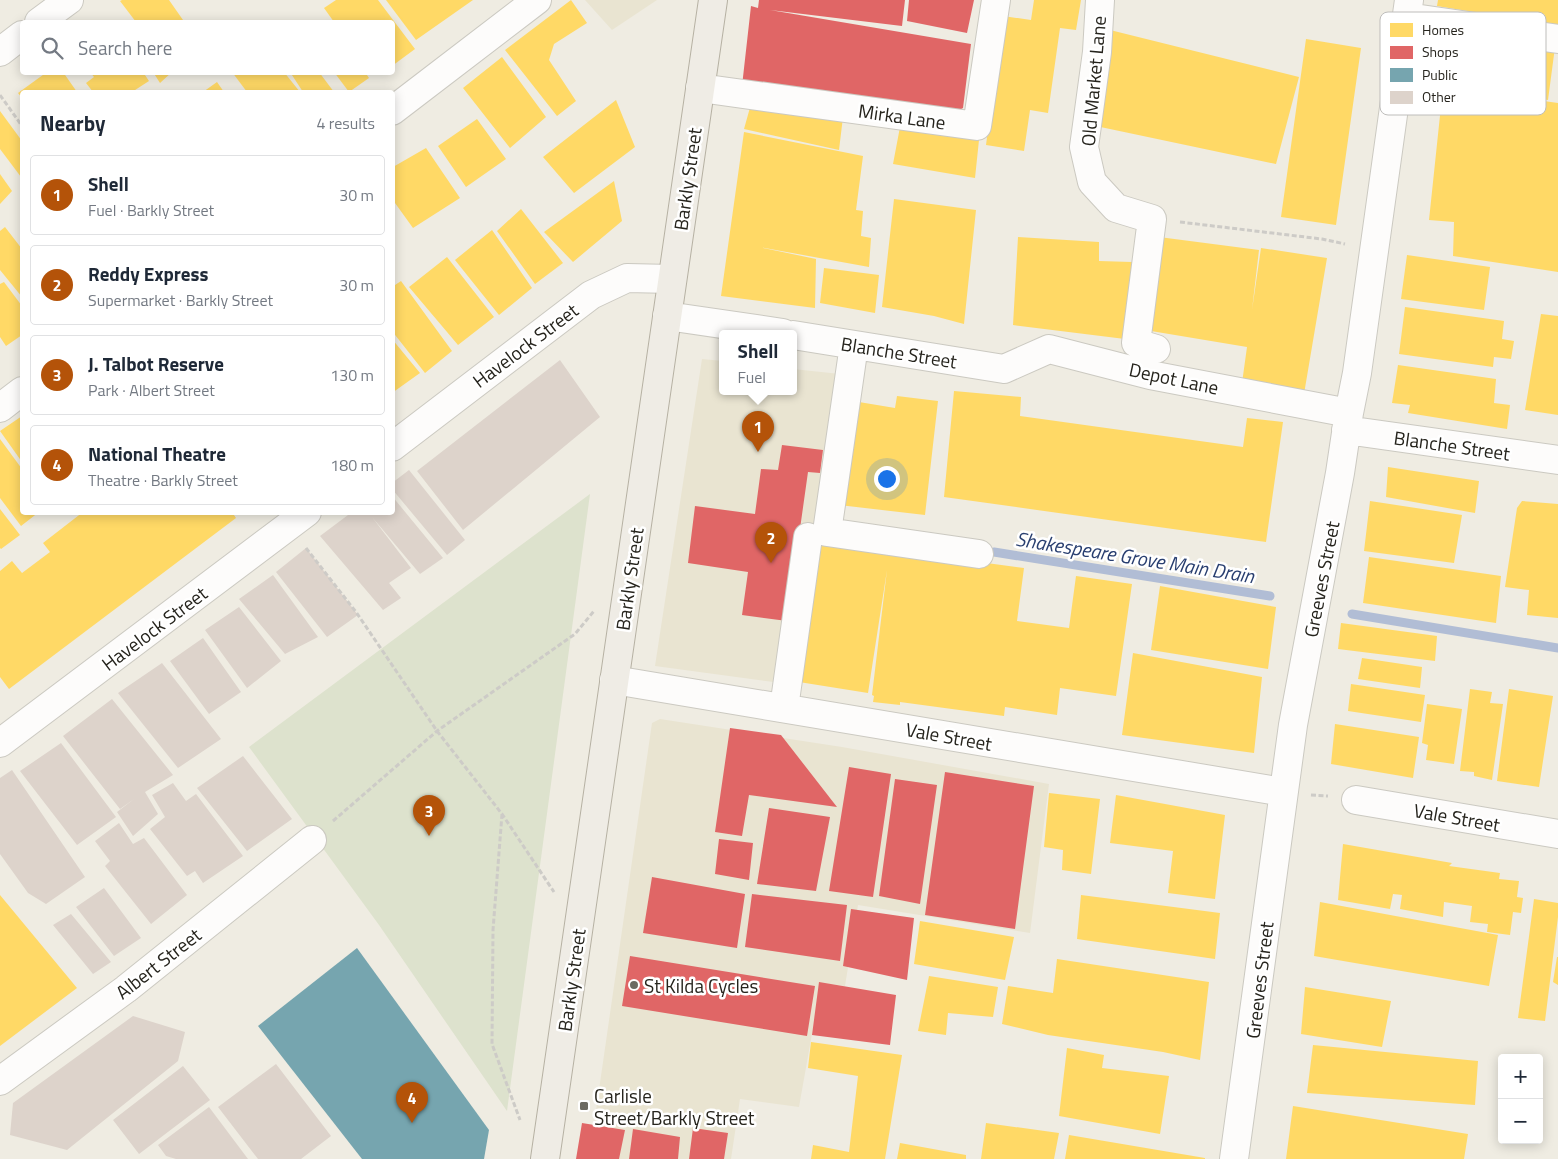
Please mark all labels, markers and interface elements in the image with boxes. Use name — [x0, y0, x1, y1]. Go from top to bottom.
legend — [1380, 12, 1546, 115]
street label: Old Market Lane — [1073, 15, 1113, 147]
text: Homes — [1422, 19, 1464, 40]
search box — [20, 20, 395, 75]
text: Search here — [78, 33, 172, 62]
icon: search — [38, 34, 66, 62]
text: Shops — [1422, 41, 1458, 62]
text: Public — [1422, 64, 1458, 85]
text: Other — [1422, 86, 1456, 107]
street label: Mirka Lane — [856, 96, 948, 136]
text: Nearby — [40, 107, 105, 139]
text: 4 results — [316, 111, 375, 135]
street label: Barkly Street — [665, 125, 709, 232]
text: Shell — [88, 169, 129, 198]
text: 1 — [53, 183, 61, 207]
text: 30 m — [339, 183, 374, 207]
text: Fuel · Barkly Street — [88, 198, 214, 222]
text: Reddy Express — [88, 259, 208, 288]
text: 2 — [53, 273, 61, 297]
text: 30 m — [339, 273, 374, 297]
text: Supermarket · Barkly Street — [88, 288, 273, 312]
street label: Havelock Street — [466, 295, 584, 394]
street label: Blanche Street — [839, 329, 959, 376]
popup — [719, 330, 797, 395]
text: Shell — [738, 336, 778, 365]
text: J. Talbot Reserve — [88, 349, 224, 378]
street label: Depot Lane — [1126, 354, 1222, 402]
text: 3 — [53, 363, 61, 387]
text: 130 m — [330, 363, 374, 387]
text: Fuel — [738, 365, 766, 389]
text: Park · Albert Street — [88, 378, 215, 402]
pin: 1 — [742, 411, 774, 452]
street label: Blanche Street — [1392, 422, 1512, 468]
text: National Theatre — [88, 439, 226, 468]
text: 4 — [53, 453, 61, 477]
text: 180 m — [330, 453, 374, 477]
your location — [874, 466, 900, 492]
text: Theatre · Barkly Street — [88, 468, 238, 492]
street label: Greeves Street — [1296, 518, 1347, 640]
pin: 2 — [755, 522, 787, 563]
water label: Shakespeare Grove Main Drain — [1013, 523, 1258, 591]
street label: Barkly Street — [607, 525, 651, 632]
street label: Havelock Street — [95, 578, 213, 677]
street label: Vale Street — [904, 714, 995, 758]
pin: 3 — [413, 795, 445, 836]
street label: Vale Street — [1412, 795, 1503, 839]
street label: Albert Street — [109, 920, 207, 1006]
street label: Greeves Street — [1237, 920, 1281, 1040]
street label: Barkly Street — [549, 926, 593, 1033]
place label: St Kilda Cycles — [644, 971, 758, 1000]
marker: St Kilda Cycles — [628, 979, 640, 991]
map controls — [1498, 1054, 1543, 1144]
button: + — [1498, 1054, 1543, 1099]
place label: Carlisle Street/Barkly Street — [594, 1081, 755, 1132]
pin: 4 — [396, 1082, 428, 1123]
button: − — [1498, 1099, 1543, 1144]
marker: Carlisle Street/Barkly Street — [578, 1100, 590, 1112]

